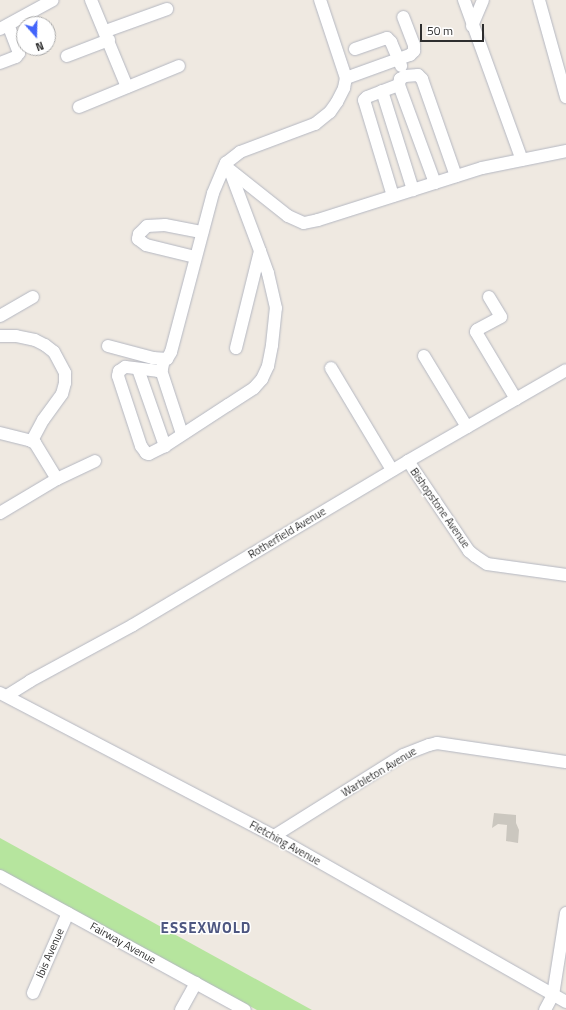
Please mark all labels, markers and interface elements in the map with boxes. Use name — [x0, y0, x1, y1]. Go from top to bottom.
north arrow — [16, 16, 56, 56]
scale bar — [422, 16, 486, 42]
text: 50 m — [427, 21, 453, 40]
text: N — [33, 38, 46, 55]
street label: Bishopstone Avenue — [407, 465, 473, 551]
street label: Rotherfield Avenue — [246, 505, 328, 561]
street label: Warbleton Avenue — [339, 744, 419, 800]
street label: Fletching Avenue — [247, 818, 323, 868]
district label: ESSEXWOLD — [161, 919, 251, 937]
street label: Fairway Avenue — [88, 920, 158, 966]
street label: Ibis Avenue — [33, 926, 67, 980]

